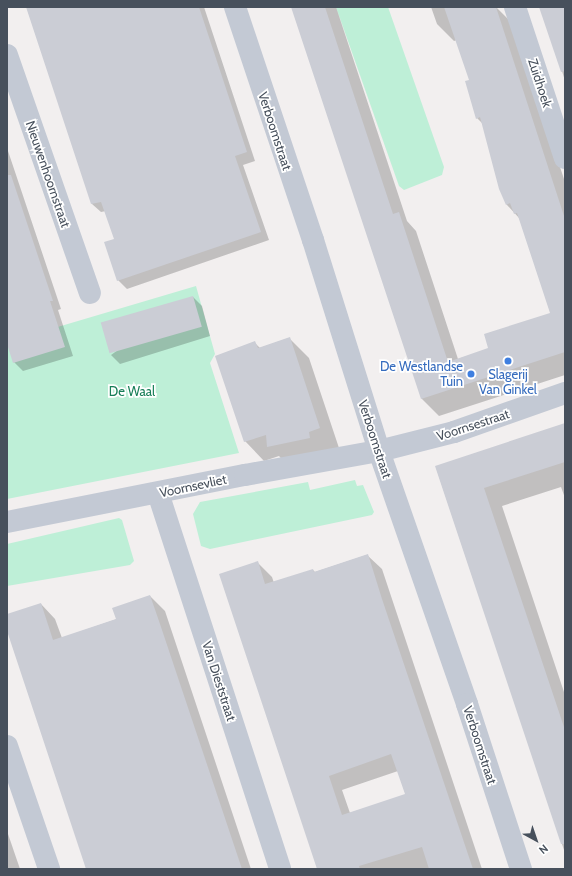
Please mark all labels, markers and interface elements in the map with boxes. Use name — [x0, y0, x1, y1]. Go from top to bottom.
street label: Zuidhoek — [525, 57, 555, 109]
street label: Verboomstraat — [255, 90, 295, 172]
street label: Nieuwenhoornstraat — [22, 119, 74, 229]
marker: Slagerij Van Ginkel — [503, 356, 513, 366]
place label: De Westlandse Tuin — [380, 359, 463, 390]
place label: Slagerij Van Ginkel — [479, 367, 537, 398]
marker: De Westlandse Tuin — [466, 369, 476, 379]
park label: De Waal — [109, 383, 155, 399]
street label: Verboomstraat — [355, 398, 395, 480]
street label: Voornsestraat — [435, 406, 511, 444]
street label: Voornsevliet — [158, 471, 228, 501]
street label: Van Dieststraat — [199, 639, 239, 723]
street label: Verboomstraat — [460, 704, 500, 786]
north arrow — [516, 820, 556, 860]
text: N — [536, 841, 551, 857]

